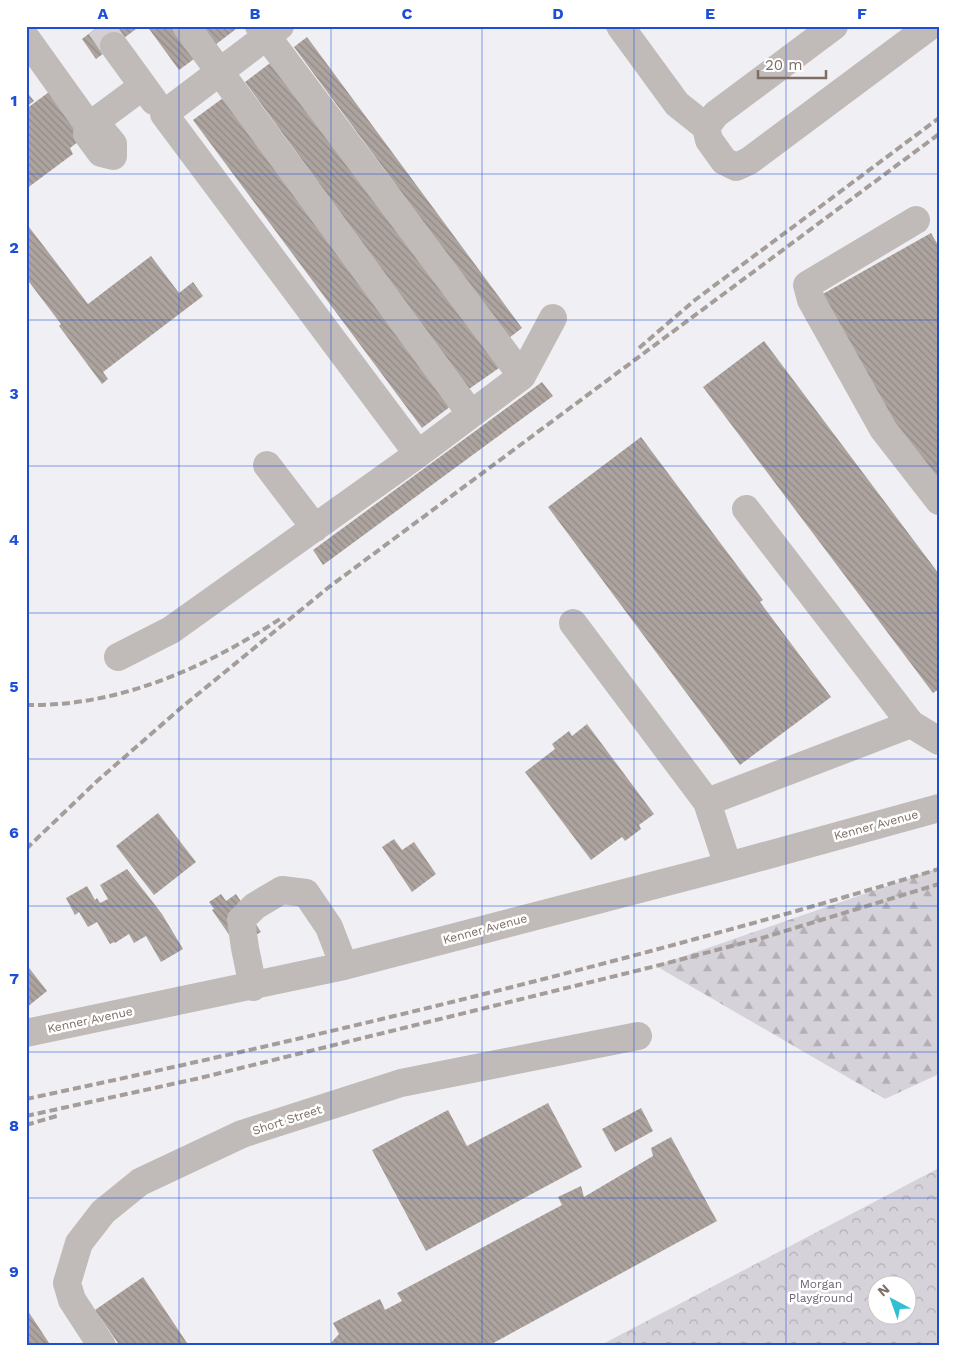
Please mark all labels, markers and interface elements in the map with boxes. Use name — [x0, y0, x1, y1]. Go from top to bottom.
text: A — [98, 4, 109, 23]
text: B — [250, 4, 261, 23]
text: C — [402, 4, 413, 23]
text: D — [552, 4, 564, 23]
text: E — [705, 4, 715, 23]
text: F — [857, 4, 867, 23]
scale bar — [758, 48, 825, 80]
text: 20 m — [765, 56, 803, 74]
text: 1 — [11, 91, 17, 110]
text: 2 — [9, 238, 19, 257]
text: 3 — [9, 384, 19, 403]
text: 4 — [9, 530, 19, 549]
text: 5 — [9, 677, 19, 696]
street label: Kenner Avenue — [832, 807, 920, 843]
text: 6 — [9, 823, 19, 842]
street label: Kenner Avenue — [441, 911, 529, 947]
text: 7 — [9, 969, 19, 988]
street label: Kenner Avenue — [46, 1004, 134, 1036]
street label: Short Street — [251, 1102, 323, 1138]
text: 8 — [9, 1116, 19, 1135]
text: 9 — [9, 1262, 19, 1281]
north arrow — [868, 1274, 918, 1324]
park label: Morgan Playground — [789, 1277, 853, 1305]
text: N — [874, 1281, 893, 1300]

